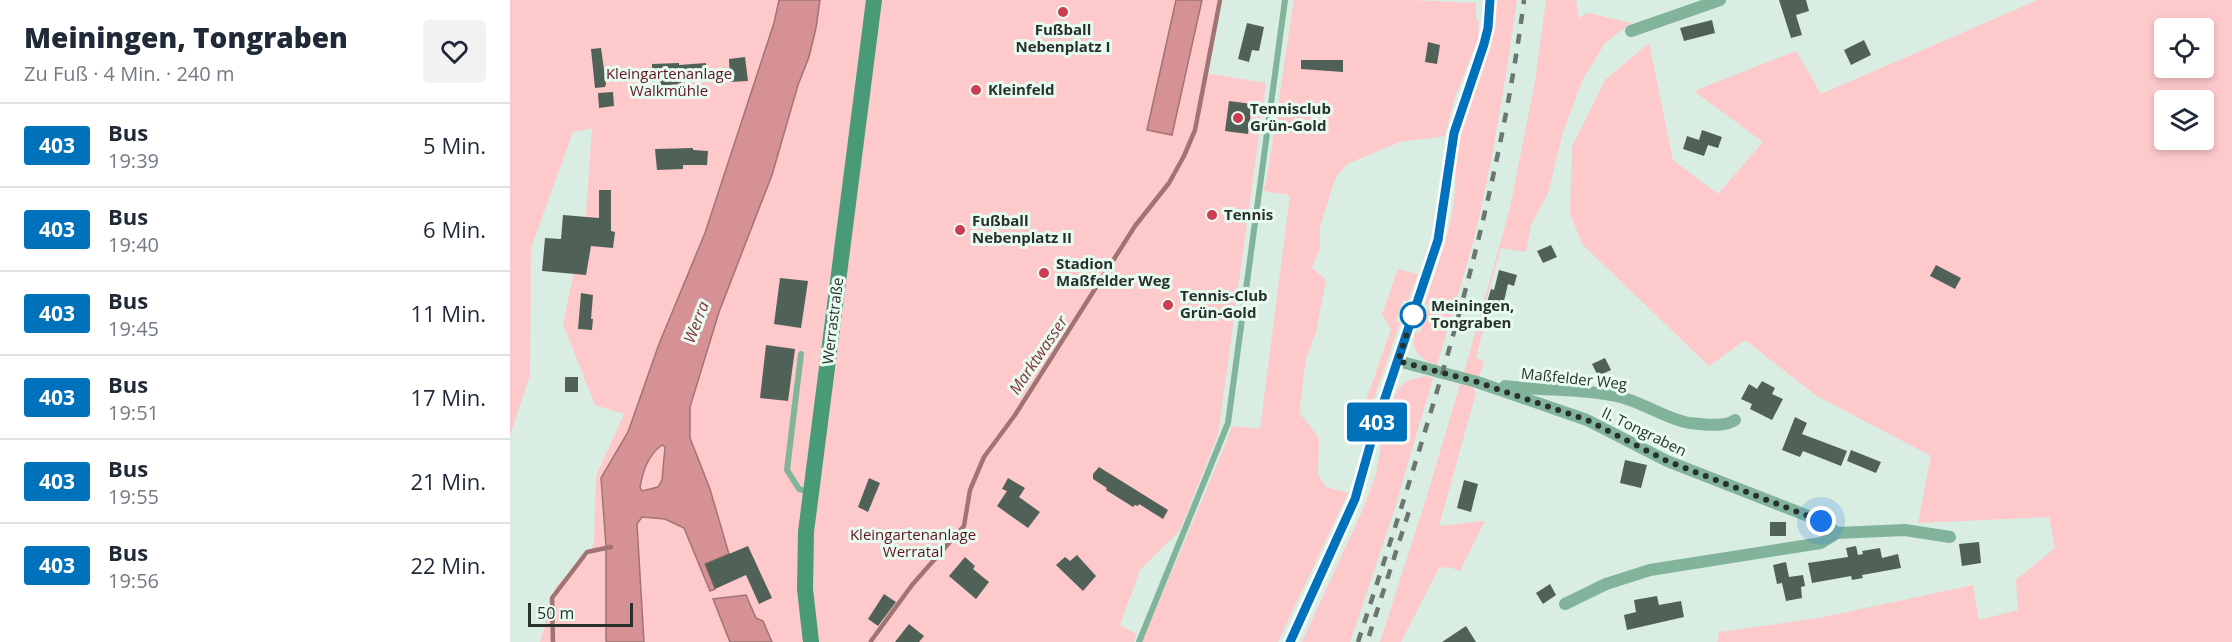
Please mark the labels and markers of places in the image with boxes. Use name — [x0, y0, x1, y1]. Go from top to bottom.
marker: Fußball Nebenplatz I — [1056, 5, 1070, 19]
place label: Fußball Nebenplatz I — [1015, 19, 1111, 56]
place label: Kleinfeld — [988, 79, 1055, 99]
marker: Kleinfeld — [969, 83, 983, 97]
place label: Tennisclub Grün-Gold — [1250, 98, 1331, 135]
marker: Tennisclub Grün-Gold — [1231, 111, 1245, 125]
place label: Tennis — [1224, 204, 1273, 224]
marker: Tennis — [1205, 208, 1219, 222]
place label: Fußball Nebenplatz II — [972, 210, 1072, 247]
marker: Fußball Nebenplatz II — [953, 223, 967, 237]
place label: Stadion Maßfelder Weg — [1056, 253, 1171, 290]
marker: Stadion Maßfelder Weg — [1037, 266, 1051, 280]
place label: Tennis-Club Grün-Gold — [1180, 285, 1268, 322]
place label: Meiningen, Tongraben — [1431, 295, 1514, 332]
marker: Tennis-Club Grün-Gold — [1161, 298, 1175, 312]
marker: Meiningen, Tongraben — [1400, 302, 1426, 328]

